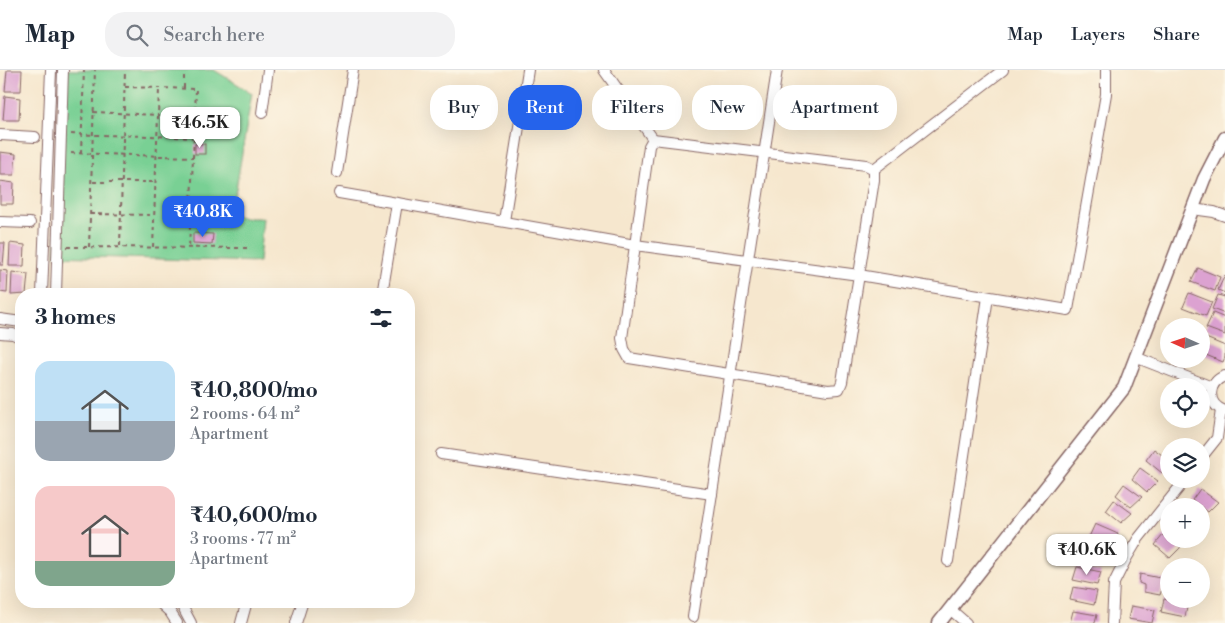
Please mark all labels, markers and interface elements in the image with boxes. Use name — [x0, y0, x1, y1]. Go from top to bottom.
search box — [105, 12, 455, 57]
text: Map — [25, 20, 75, 50]
icon: search — [123, 21, 151, 49]
text: Search here — [163, 23, 265, 47]
text: Map — [1008, 23, 1043, 46]
text: Layers — [1071, 23, 1125, 46]
text: Share — [1153, 23, 1200, 46]
chip: Buy — [430, 85, 498, 130]
chip: Rent — [508, 85, 582, 130]
chip: Filters — [592, 85, 682, 130]
chip: New — [692, 85, 763, 130]
chip: Apartment — [773, 85, 897, 130]
pin: ₹46.5K — [159, 106, 241, 149]
text: ₹46.5K — [171, 113, 229, 133]
pin: ₹40.8K — [162, 196, 244, 238]
text: ₹40.8K — [173, 202, 233, 222]
icon: filters — [367, 304, 395, 332]
text: 3 homes — [35, 305, 116, 331]
north arrow — [1160, 318, 1210, 368]
map controls — [1160, 318, 1210, 608]
text: ₹40,800/mo — [190, 378, 318, 404]
button: locate — [1160, 378, 1210, 428]
icon: home — [75, 381, 135, 441]
text: 2 rooms · 64 m² — [190, 404, 300, 424]
text: Apartment — [190, 424, 269, 444]
button: layers — [1160, 438, 1210, 488]
button: + — [1160, 498, 1210, 548]
text: ₹40,600/mo — [190, 503, 318, 529]
icon: home — [75, 506, 135, 566]
text: 3 rooms · 77 m² — [190, 529, 296, 549]
pin: ₹40.6K — [1046, 534, 1128, 576]
text: ₹40.6K — [1057, 540, 1117, 560]
text: Apartment — [190, 549, 269, 569]
button: − — [1160, 558, 1210, 608]

